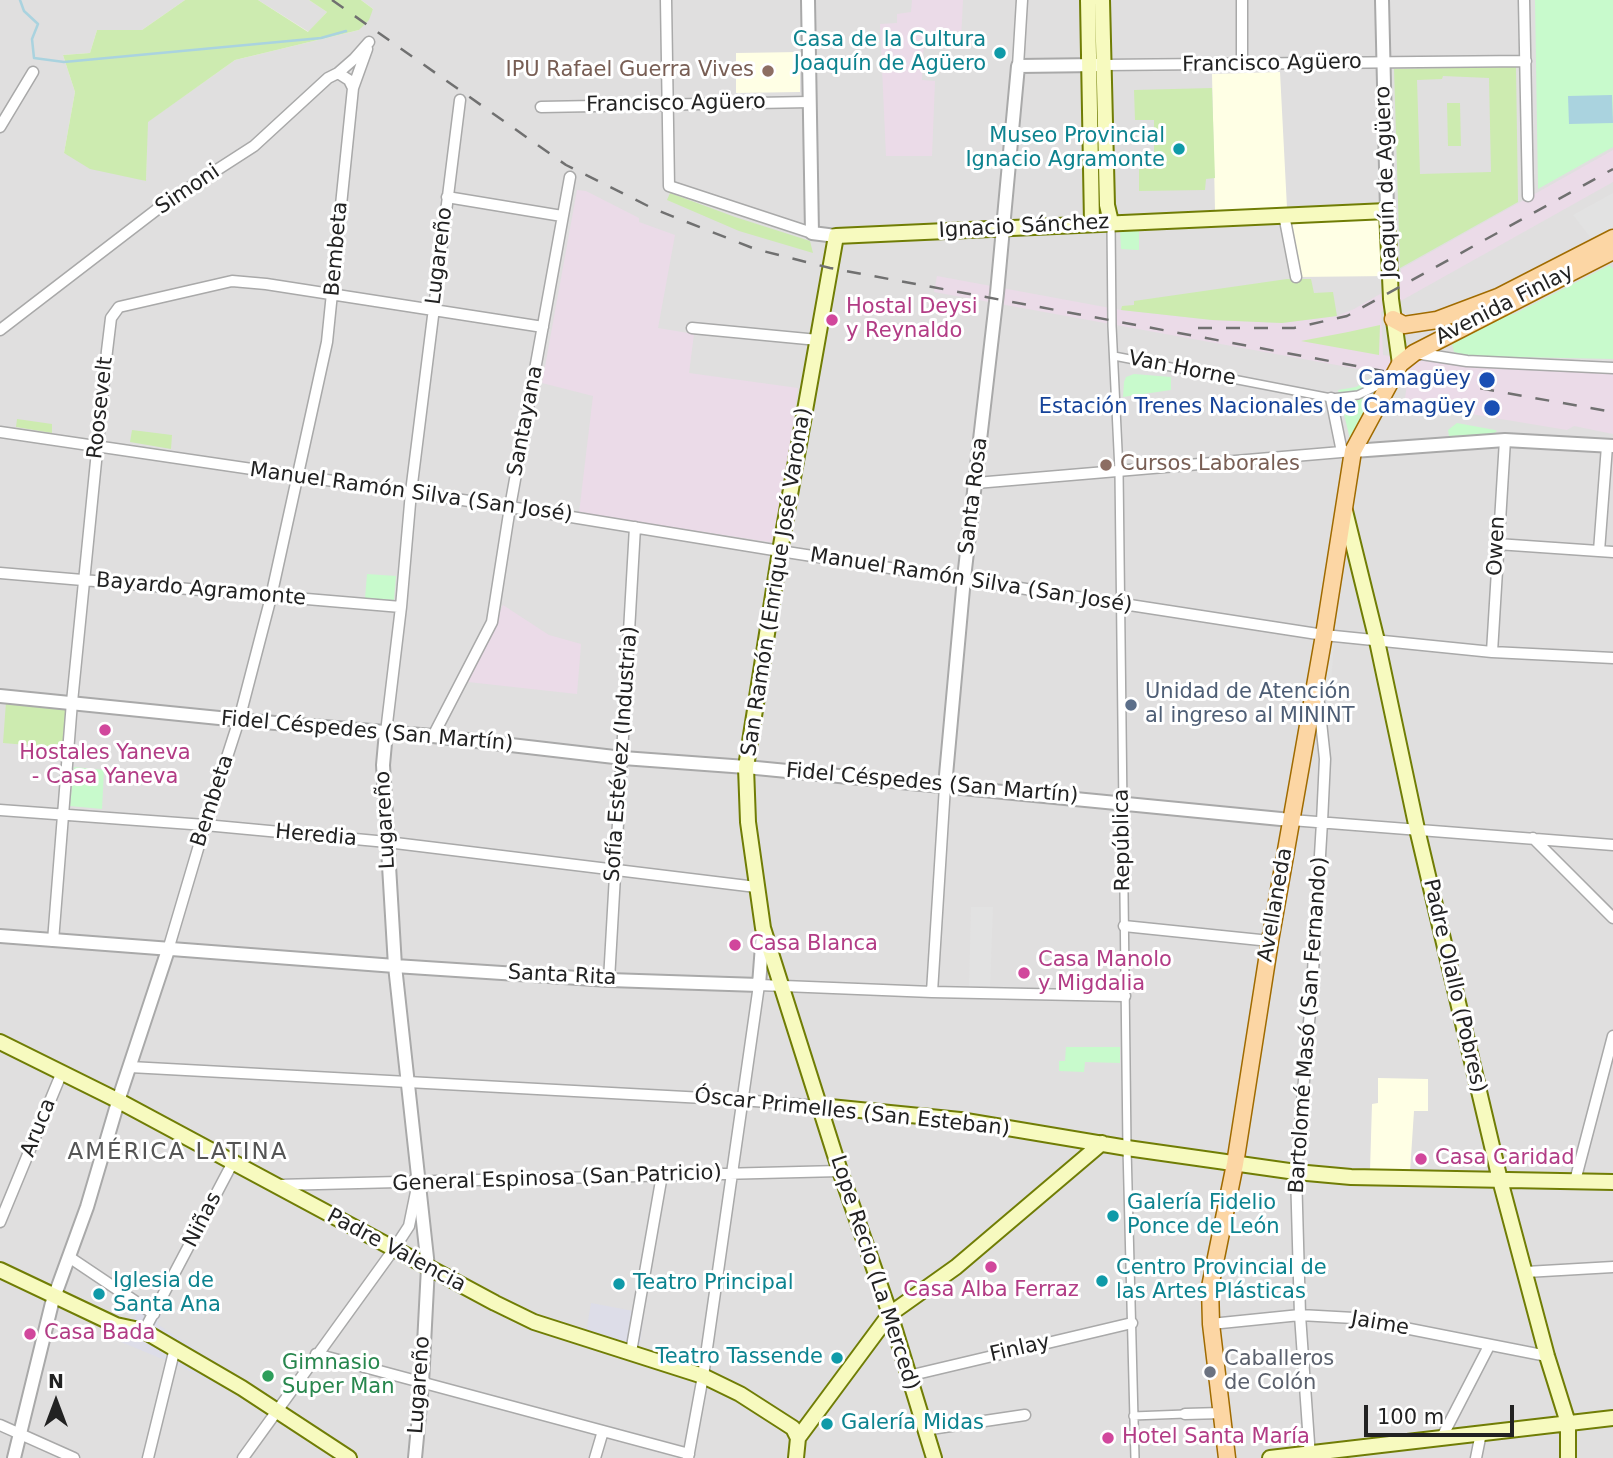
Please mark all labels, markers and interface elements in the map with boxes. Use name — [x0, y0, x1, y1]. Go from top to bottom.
place label: Casa de la Cultura Joaquín de Agüero — [793, 28, 986, 78]
marker: Casa de la Cultura Joaquín de Agüero — [992, 45, 1008, 61]
street label: Francisco Agüero — [1182, 50, 1362, 78]
place label: IPU Rafael Guerra Vives — [505, 58, 754, 84]
marker: IPU Rafael Guerra Vives — [760, 63, 776, 79]
street label: Joaquín de Agüero — [1371, 85, 1403, 279]
street label: Francisco Agüero — [586, 90, 766, 118]
place label: Museo Provincial Ignacio Agramonte — [965, 124, 1165, 174]
marker: Museo Provincial Ignacio Agramonte — [1171, 141, 1187, 157]
street label: Simoni — [151, 160, 225, 220]
street label: Bembeta — [320, 201, 354, 297]
street label: Lugareño — [422, 206, 458, 306]
street label: Ignacio Sánchez — [938, 210, 1110, 244]
street label: Avenida Finlay — [1432, 259, 1578, 351]
place label: Hostal Deysi y Reynaldo — [846, 295, 977, 345]
marker: Hostal Deysi y Reynaldo — [824, 312, 840, 328]
street label: Van Horne — [1126, 346, 1238, 392]
street label: Roosevelt — [83, 356, 119, 460]
street label: Santayana — [503, 364, 549, 478]
place label: Camagüey — [1358, 367, 1471, 393]
marker: Camagüey — [1477, 370, 1497, 390]
place label: Estación Trenes Nacionales de Camagüey — [1039, 395, 1476, 421]
marker: Estación Trenes Nacionales de Camagüey — [1482, 398, 1502, 418]
street label: San Ramón (Enrique José Varona) — [737, 406, 817, 758]
street label: Santa Rosa — [954, 436, 994, 556]
place label: Cursos Laborales — [1120, 452, 1300, 478]
marker: Cursos Laborales — [1098, 457, 1114, 473]
street label: Manuel Ramón Silva (San José) — [248, 458, 574, 528]
street label: Owen — [1483, 515, 1511, 577]
street label: Manuel Ramón Silva (San José) — [808, 543, 1134, 619]
street label: Bayardo Agramonte — [95, 568, 307, 612]
street label: Sofía Estévez (Industria) — [600, 625, 644, 883]
place label: Unidad de Atención al ingreso al MININT — [1145, 680, 1355, 730]
marker: Unidad de Atención al ingreso al MININT — [1123, 697, 1139, 713]
street label: Fidel Céspedes (San Martín) — [220, 707, 514, 757]
marker: Hostales Yaneva - Casa Yaneva — [97, 722, 113, 738]
place label: Hostales Yaneva - Casa Yaneva — [19, 741, 191, 791]
street label: Bembeta — [186, 752, 240, 850]
street label: Fidel Céspedes (San Martín) — [785, 759, 1079, 809]
street label: Lugareño — [371, 770, 401, 870]
street label: República — [1110, 788, 1136, 892]
street label: Heredia — [274, 820, 358, 852]
street label: Avellaneda — [1254, 846, 1298, 964]
street label: Bartolomé Masó (San Fernando) — [1285, 856, 1333, 1194]
street label: Padre Olallo (Pobres) — [1417, 877, 1491, 1095]
place label: Casa Blanca — [749, 932, 878, 958]
marker: Casa Blanca — [727, 937, 743, 953]
place label: Casa Manolo y Migdalia — [1038, 948, 1172, 998]
street label: Santa Rita — [507, 961, 617, 991]
marker: Casa Manolo y Migdalia — [1016, 965, 1032, 981]
street label: Óscar Primelles (San Esteban) — [693, 1084, 1011, 1142]
street label: Aruca — [16, 1095, 62, 1161]
district label: AMÉRICA LATINA — [69, 1139, 287, 1167]
place label: Casa Caridad — [1435, 1146, 1575, 1172]
marker: Casa Caridad — [1413, 1151, 1429, 1167]
street label: Lope Recio (La Merced) — [824, 1153, 924, 1393]
street label: General Espinosa (San Patricio) — [392, 1161, 722, 1197]
street label: Niñas — [178, 1188, 228, 1252]
place label: Galería Fidelio Ponce de León — [1127, 1191, 1280, 1241]
street label: Padre Valencia — [322, 1204, 470, 1298]
marker: Galería Fidelio Ponce de León — [1105, 1208, 1121, 1224]
place label: Centro Provincial de las Artes Plásticas — [1116, 1256, 1327, 1306]
marker: Casa Alba Ferraz — [983, 1259, 999, 1275]
place label: Iglesia de Santa Ana — [113, 1269, 221, 1319]
place label: Teatro Principal — [633, 1271, 793, 1297]
marker: Centro Provincial de las Artes Plásticas — [1094, 1273, 1110, 1289]
marker: Teatro Principal — [611, 1276, 627, 1292]
place label: Casa Alba Ferraz — [903, 1278, 1079, 1304]
marker: Iglesia de Santa Ana — [91, 1286, 107, 1302]
street label: Jaime — [1349, 1307, 1411, 1341]
place label: Casa Bada — [44, 1321, 155, 1347]
marker: Casa Bada — [22, 1326, 38, 1342]
street label: Finlay — [988, 1330, 1052, 1368]
street label: Lugareño — [404, 1335, 436, 1435]
place label: Teatro Tassende — [655, 1345, 823, 1371]
place label: Caballeros de Colón — [1224, 1347, 1334, 1397]
marker: Teatro Tassende — [829, 1350, 845, 1366]
place label: Gimnasio Super Man — [282, 1351, 394, 1401]
marker: Caballeros de Colón — [1202, 1364, 1218, 1380]
north arrow — [21, 1367, 91, 1437]
marker: Gimnasio Super Man — [260, 1368, 276, 1384]
text: N — [48, 1370, 64, 1392]
scale bar — [1368, 1392, 1518, 1436]
text: 100 m — [1377, 1405, 1444, 1429]
place label: Galería Midas — [841, 1411, 984, 1437]
marker: Galería Midas — [819, 1416, 835, 1432]
place label: Hotel Santa María — [1122, 1425, 1310, 1451]
marker: Hotel Santa María — [1100, 1430, 1116, 1446]

